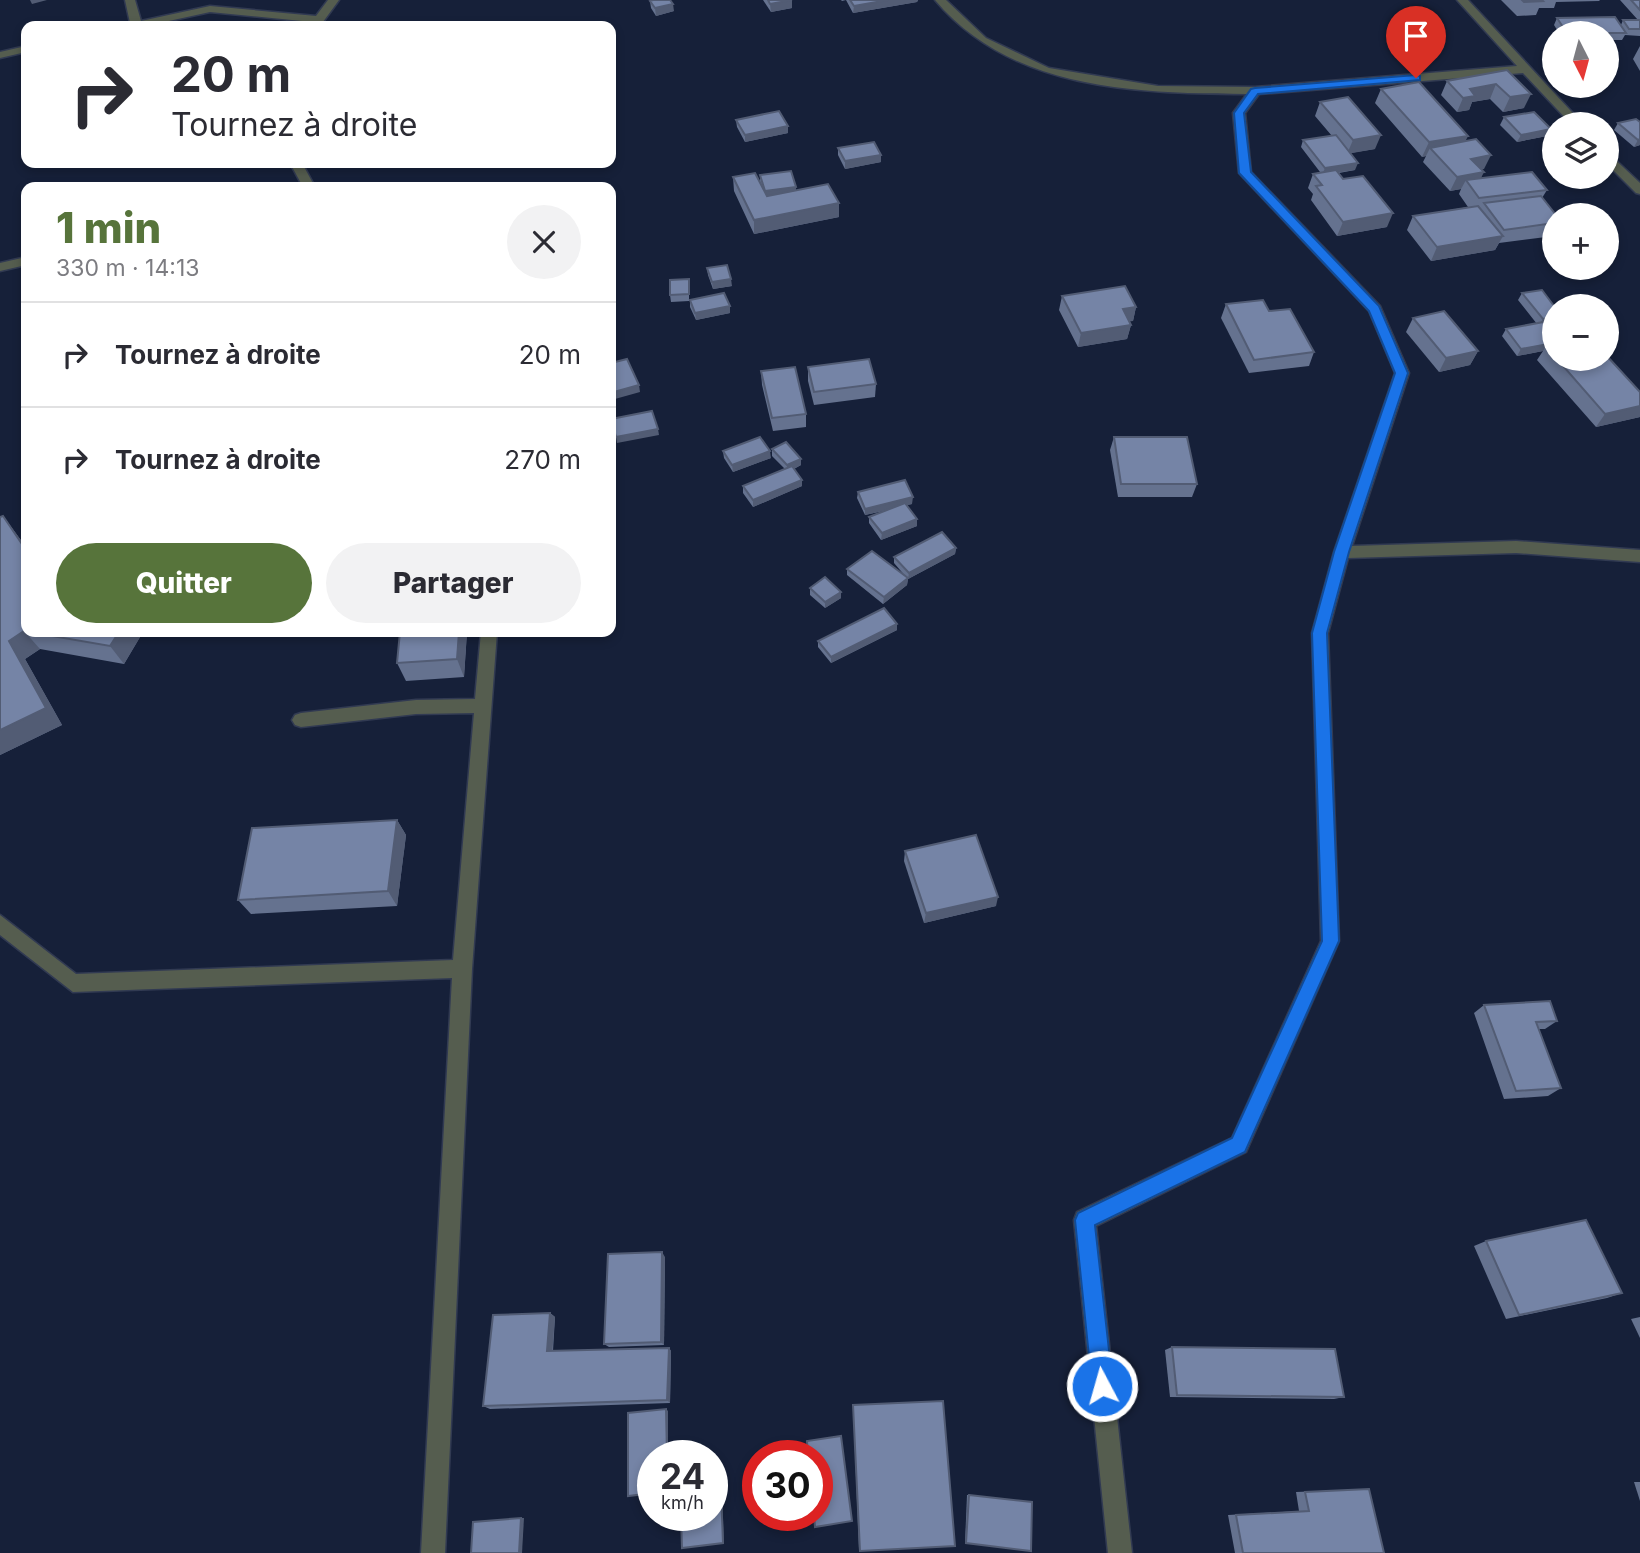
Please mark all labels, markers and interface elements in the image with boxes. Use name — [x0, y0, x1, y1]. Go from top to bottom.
pin — [1386, 6, 1446, 78]
icon: arrive — [1397, 17, 1435, 55]
north arrow — [1542, 21, 1619, 98]
map controls — [1542, 21, 1619, 371]
text: 20 m — [171, 45, 291, 104]
icon: right — [56, 49, 147, 140]
text: Tournez à droite — [171, 105, 417, 144]
button: layers — [1542, 112, 1619, 189]
text: 1 min — [56, 202, 161, 253]
button: + — [1542, 203, 1619, 280]
button: close — [507, 205, 581, 279]
text: 330 m · 14:13 — [56, 254, 200, 282]
button: − — [1542, 294, 1619, 371]
icon: right — [56, 336, 94, 374]
text: Tournez à droite — [115, 339, 321, 370]
text: 20 m — [519, 339, 581, 370]
icon: right — [56, 441, 94, 479]
text: Tournez à droite — [115, 444, 321, 475]
text: 270 m — [504, 444, 581, 475]
button: Quitter — [56, 543, 312, 623]
button: Partager — [326, 543, 581, 623]
position arrow — [1065, 1349, 1139, 1423]
speed limit sign: 30 — [742, 1440, 833, 1531]
text: 24 — [660, 1455, 705, 1497]
text: km/h — [661, 1492, 704, 1513]

